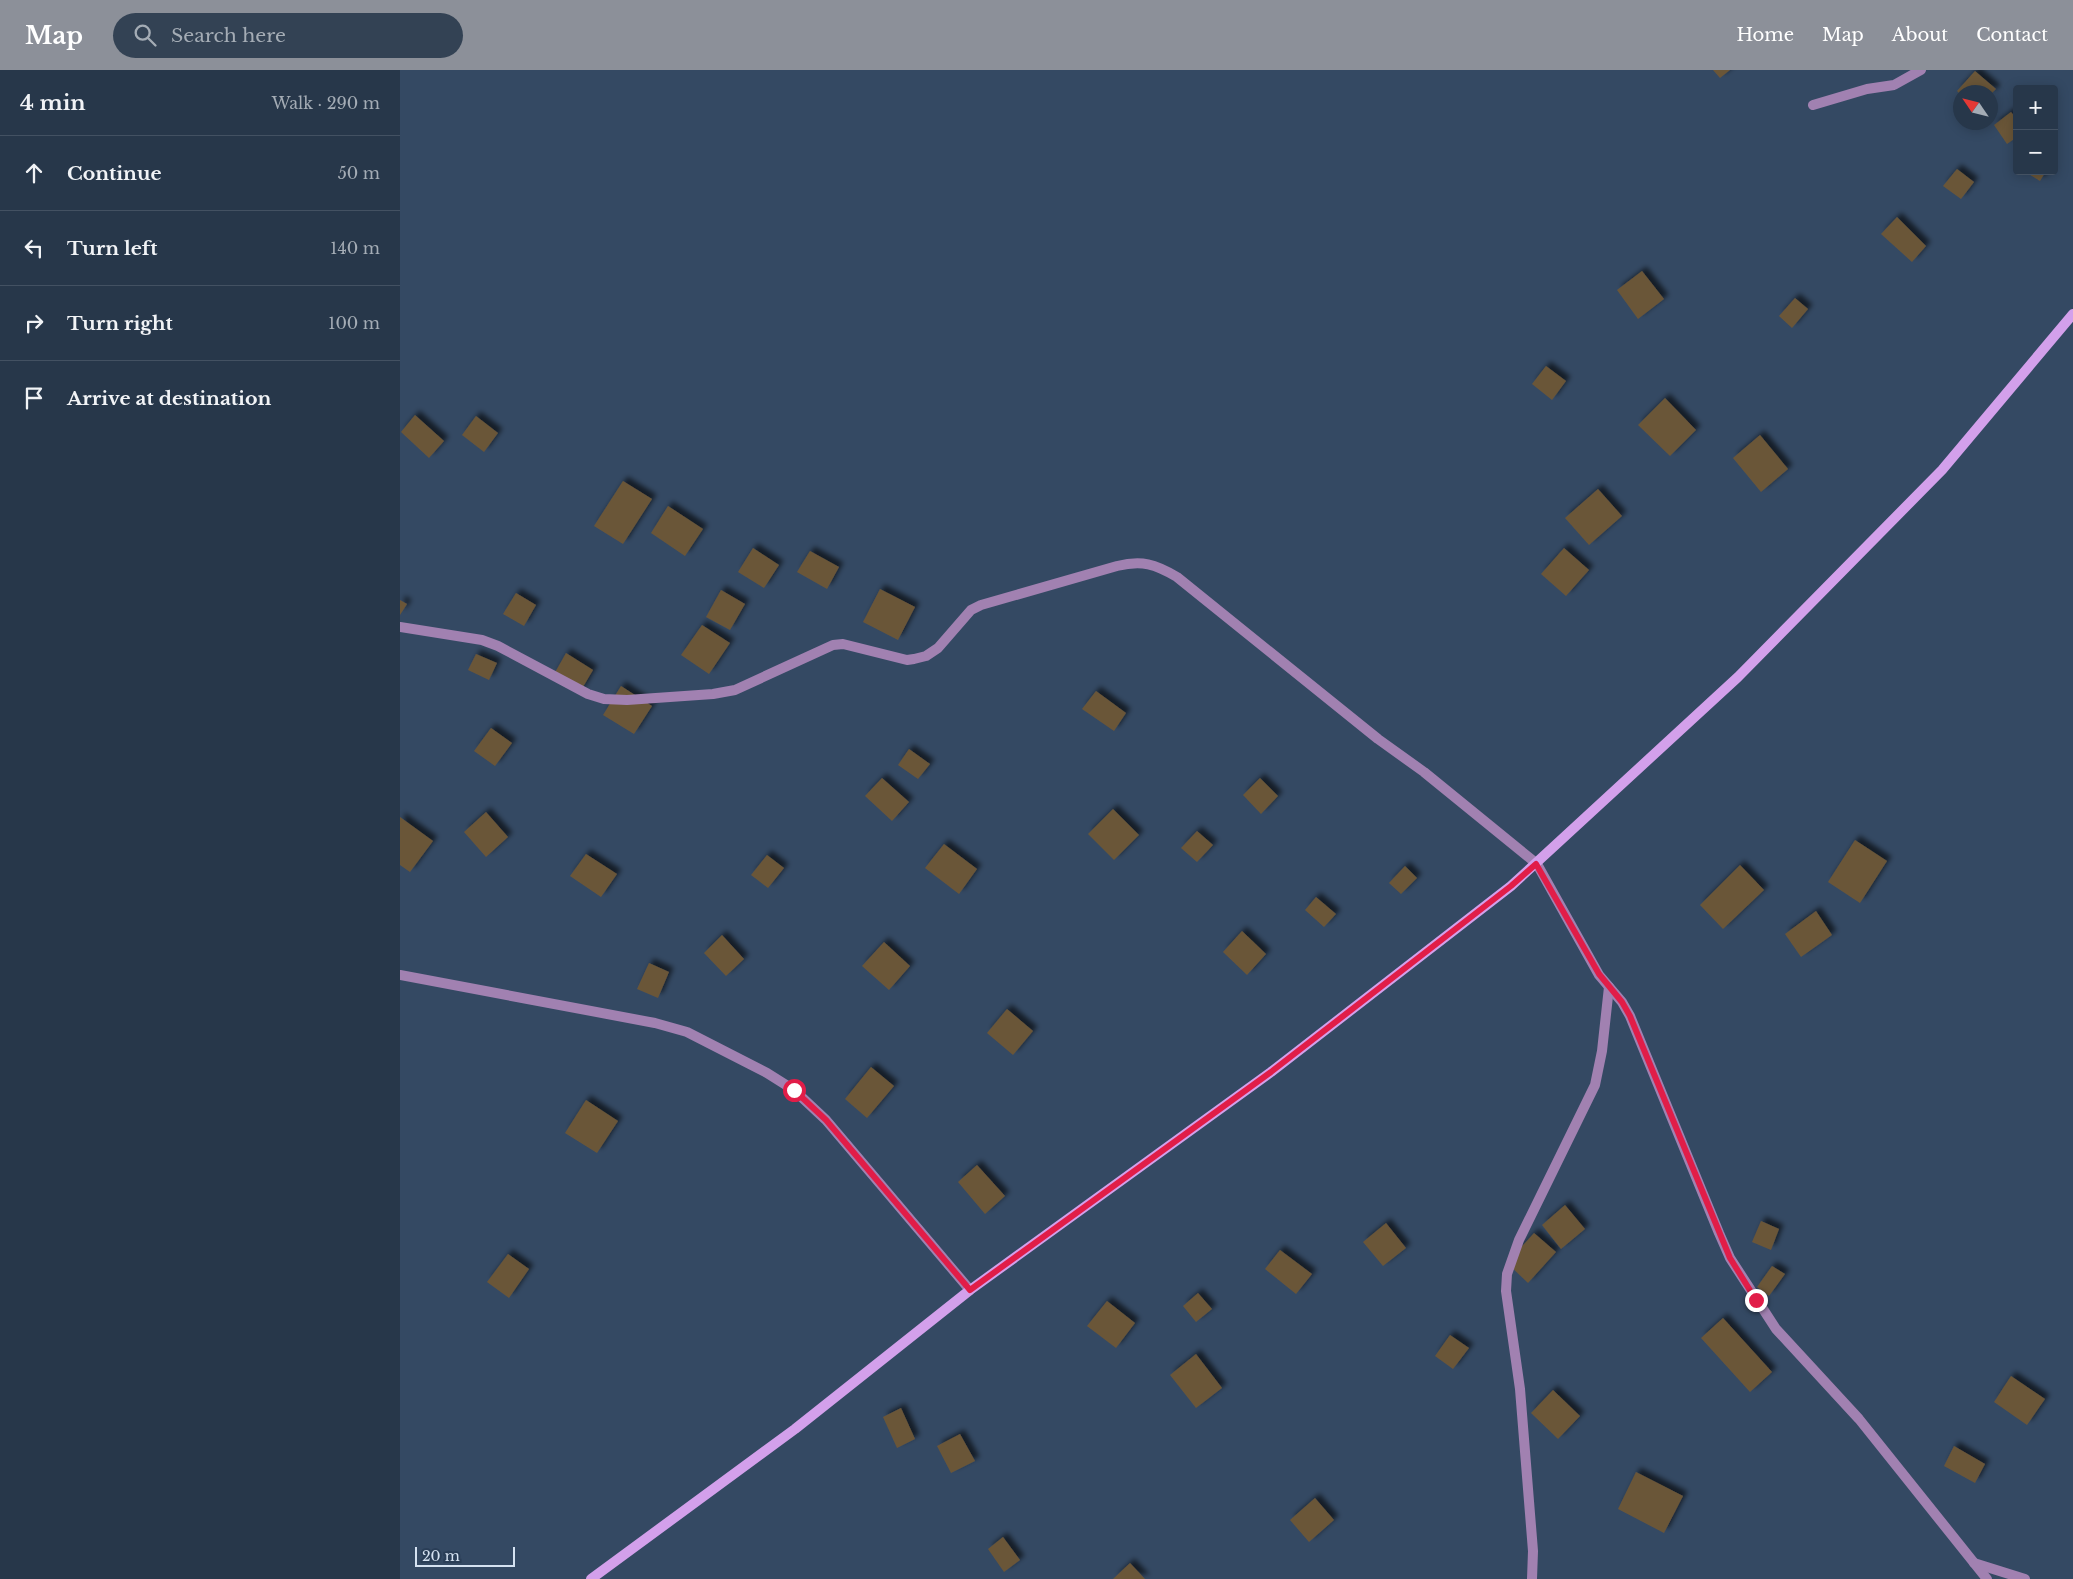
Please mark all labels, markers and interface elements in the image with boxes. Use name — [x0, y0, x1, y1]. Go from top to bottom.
search box — [113, 13, 463, 58]
text: Map — [25, 21, 83, 50]
icon: search — [131, 21, 159, 49]
text: Search here — [171, 24, 286, 47]
text: Home — [1736, 24, 1794, 46]
text: Map — [1822, 24, 1864, 46]
text: About — [1892, 24, 1948, 46]
text: Contact — [1976, 24, 2048, 46]
north arrow — [1953, 85, 1998, 130]
map controls — [2013, 85, 2058, 175]
button: + — [2013, 85, 2058, 130]
text: 4 min — [20, 90, 86, 116]
text: Walk · 290 m — [272, 93, 380, 113]
button: − — [2013, 130, 2058, 175]
icon: ahead — [20, 159, 48, 187]
text: Continue — [67, 162, 162, 185]
text: 50 m — [338, 163, 380, 183]
icon: left — [20, 234, 48, 262]
text: Turn left — [67, 237, 158, 260]
text: 140 m — [330, 238, 380, 258]
icon: right — [20, 309, 48, 337]
text: Turn right — [67, 312, 173, 335]
text: 100 m — [328, 313, 380, 333]
icon: arrive — [20, 384, 48, 412]
text: Arrive at destination — [67, 387, 271, 410]
route start — [783, 1079, 806, 1102]
route end — [1745, 1289, 1768, 1312]
scale bar — [415, 1544, 515, 1567]
text: 20 m — [422, 1547, 460, 1565]

